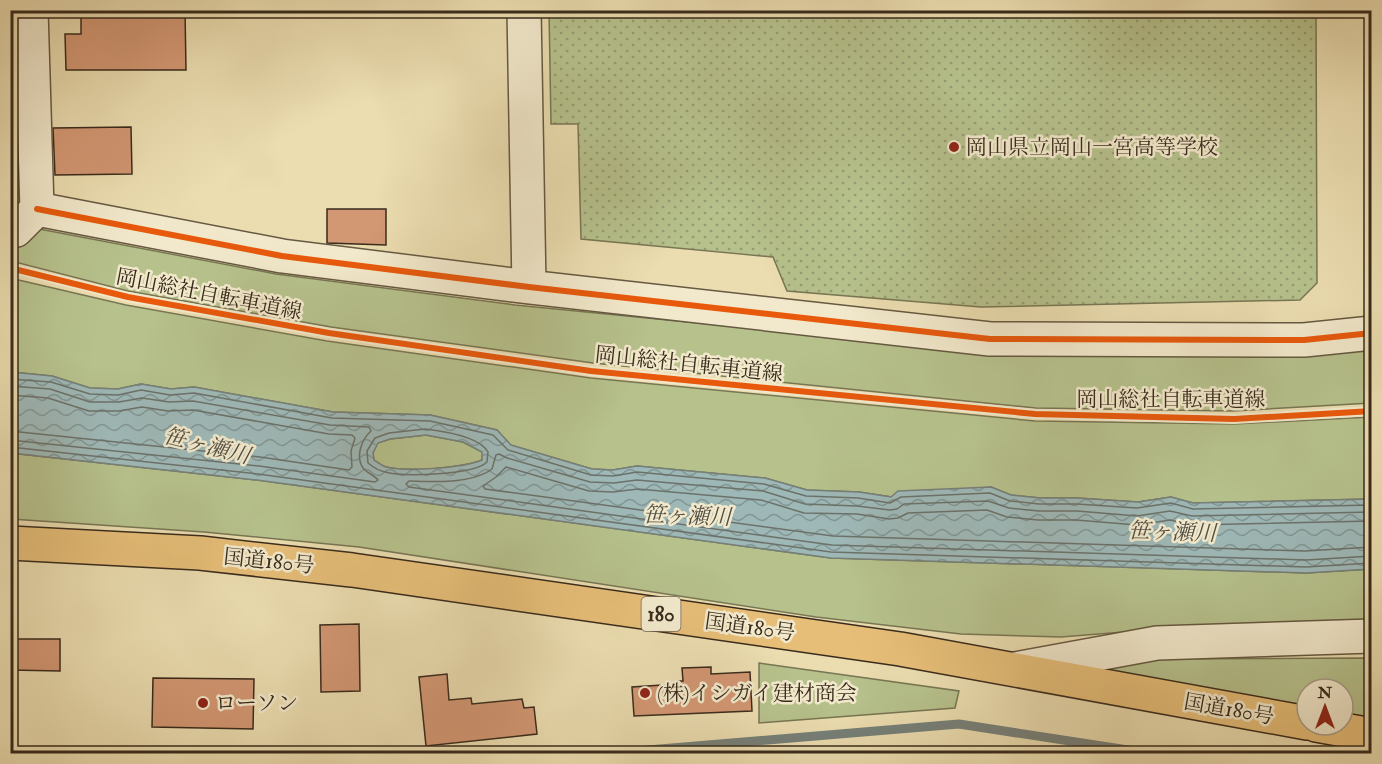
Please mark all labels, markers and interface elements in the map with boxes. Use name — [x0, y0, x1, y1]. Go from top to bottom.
place label: 岡山県立岡山一宮高等学校 — [966, 134, 1218, 161]
marker: 岡山県立岡山一宮高等学校 — [947, 140, 961, 154]
street label: 岡山総社自転車道線 — [114, 263, 304, 326]
street label: 岡山総社自転車道線 — [594, 341, 784, 388]
street label: 岡山総社自転車道線 — [1077, 386, 1266, 413]
water label: 笹ヶ瀬川 — [161, 422, 255, 471]
water label: 笹ヶ瀬川 — [642, 500, 733, 532]
water label: 笹ヶ瀬川 — [1127, 516, 1218, 548]
street label: 国道180号 — [222, 543, 316, 580]
road number: 180 — [642, 597, 680, 631]
street label: 国道180号 — [703, 608, 797, 647]
north arrow — [1295, 677, 1355, 737]
place label: (株)イシガイ建材商会 — [657, 680, 857, 707]
text: N — [1317, 683, 1333, 703]
marker: (株)イシガイ建材商会 — [638, 686, 652, 700]
street label: 国道180号 — [1182, 688, 1276, 731]
place label: ローソン — [215, 690, 298, 717]
marker: ローソン — [196, 696, 210, 710]

